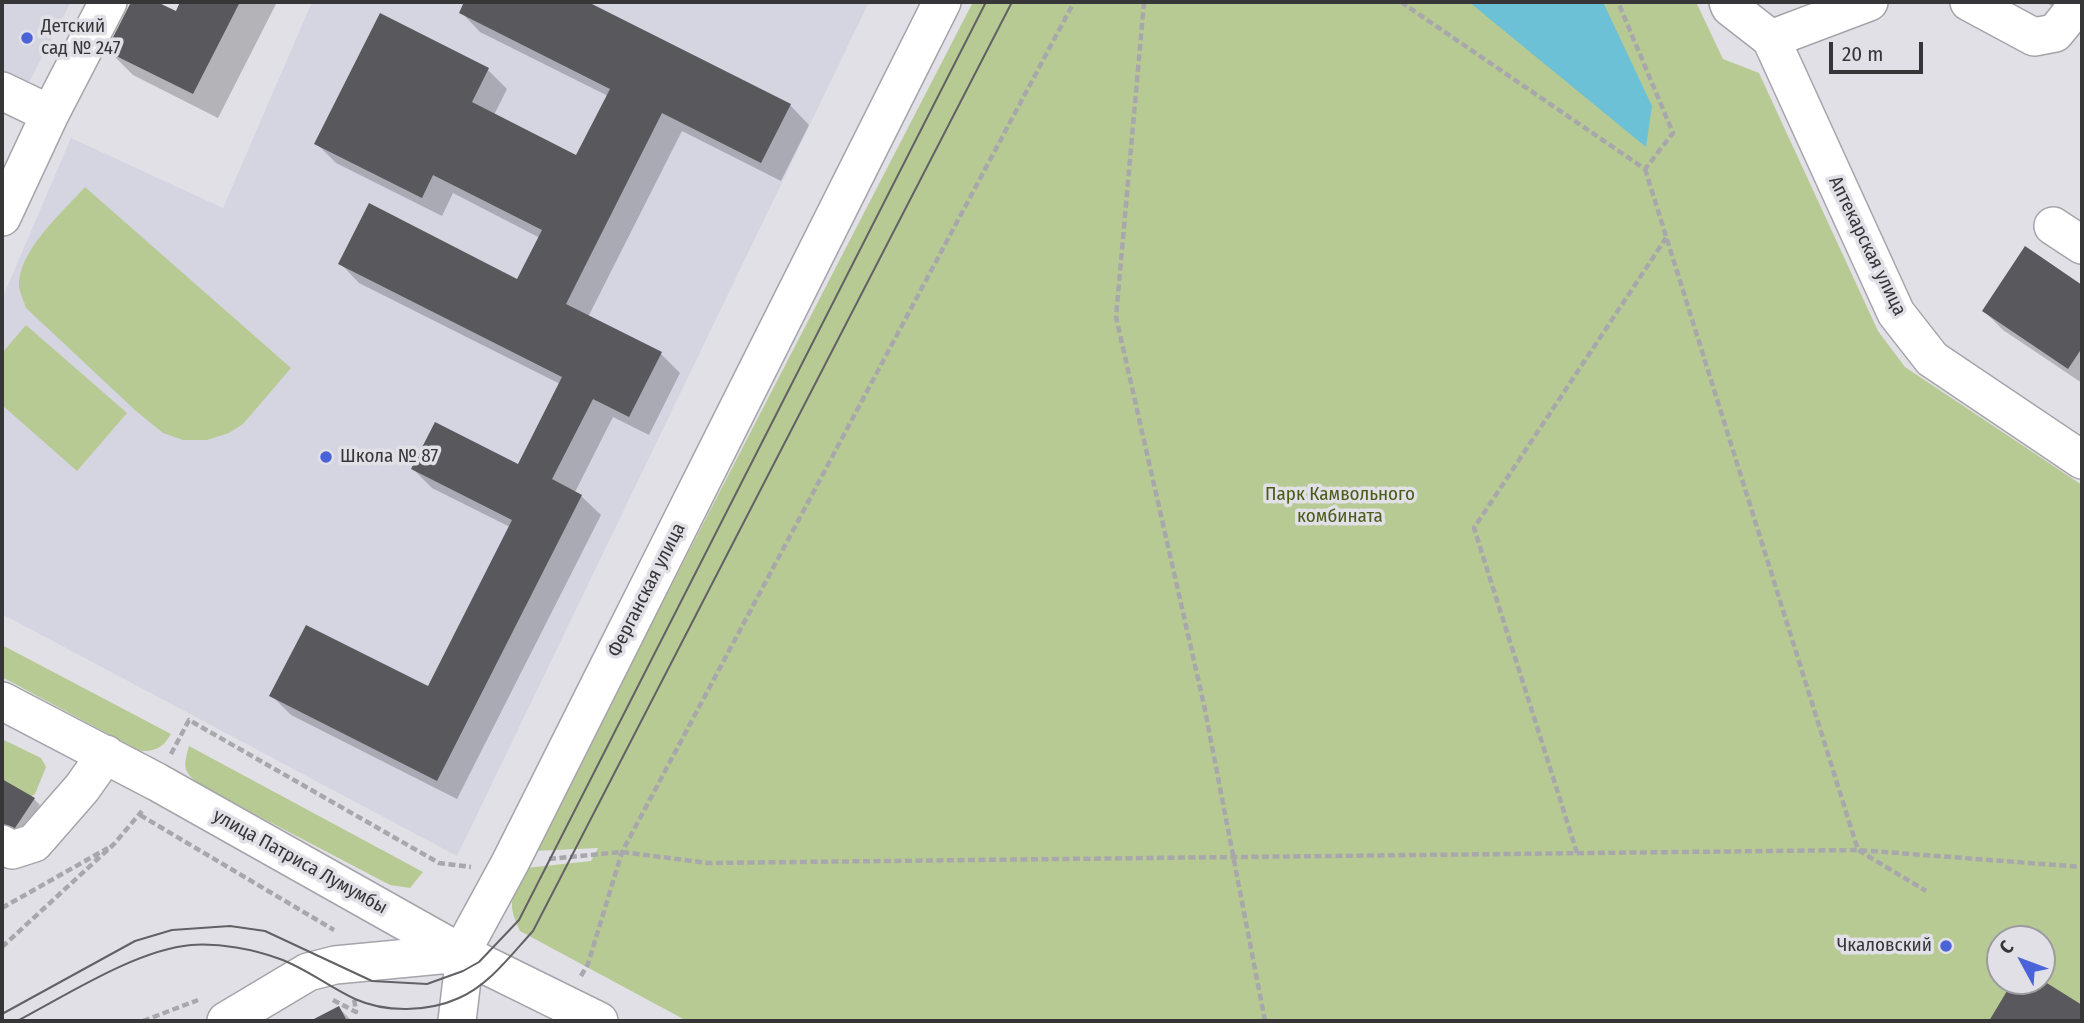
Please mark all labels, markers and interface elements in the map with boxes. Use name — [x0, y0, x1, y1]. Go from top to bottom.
place label: Детский сад № 247 — [41, 16, 120, 60]
scale bar — [1832, 28, 1926, 72]
marker: Детский сад № 247 — [19, 30, 35, 46]
text: 20 m — [1842, 41, 1883, 67]
street label: Аптекарская улица — [1823, 173, 1911, 319]
place label: Школа № 87 — [340, 446, 438, 468]
marker: Школа № 87 — [318, 449, 334, 465]
park label: Парк Камвольного комбината — [1265, 484, 1415, 528]
street label: Ферганская улица — [603, 519, 691, 661]
street label: улица Патриса Лумумбы — [209, 805, 391, 919]
north arrow — [1986, 925, 2056, 995]
place label: Чкаловский — [1837, 935, 1932, 957]
text: С — [1994, 936, 2018, 959]
marker: Чкаловский — [1938, 938, 1954, 954]

